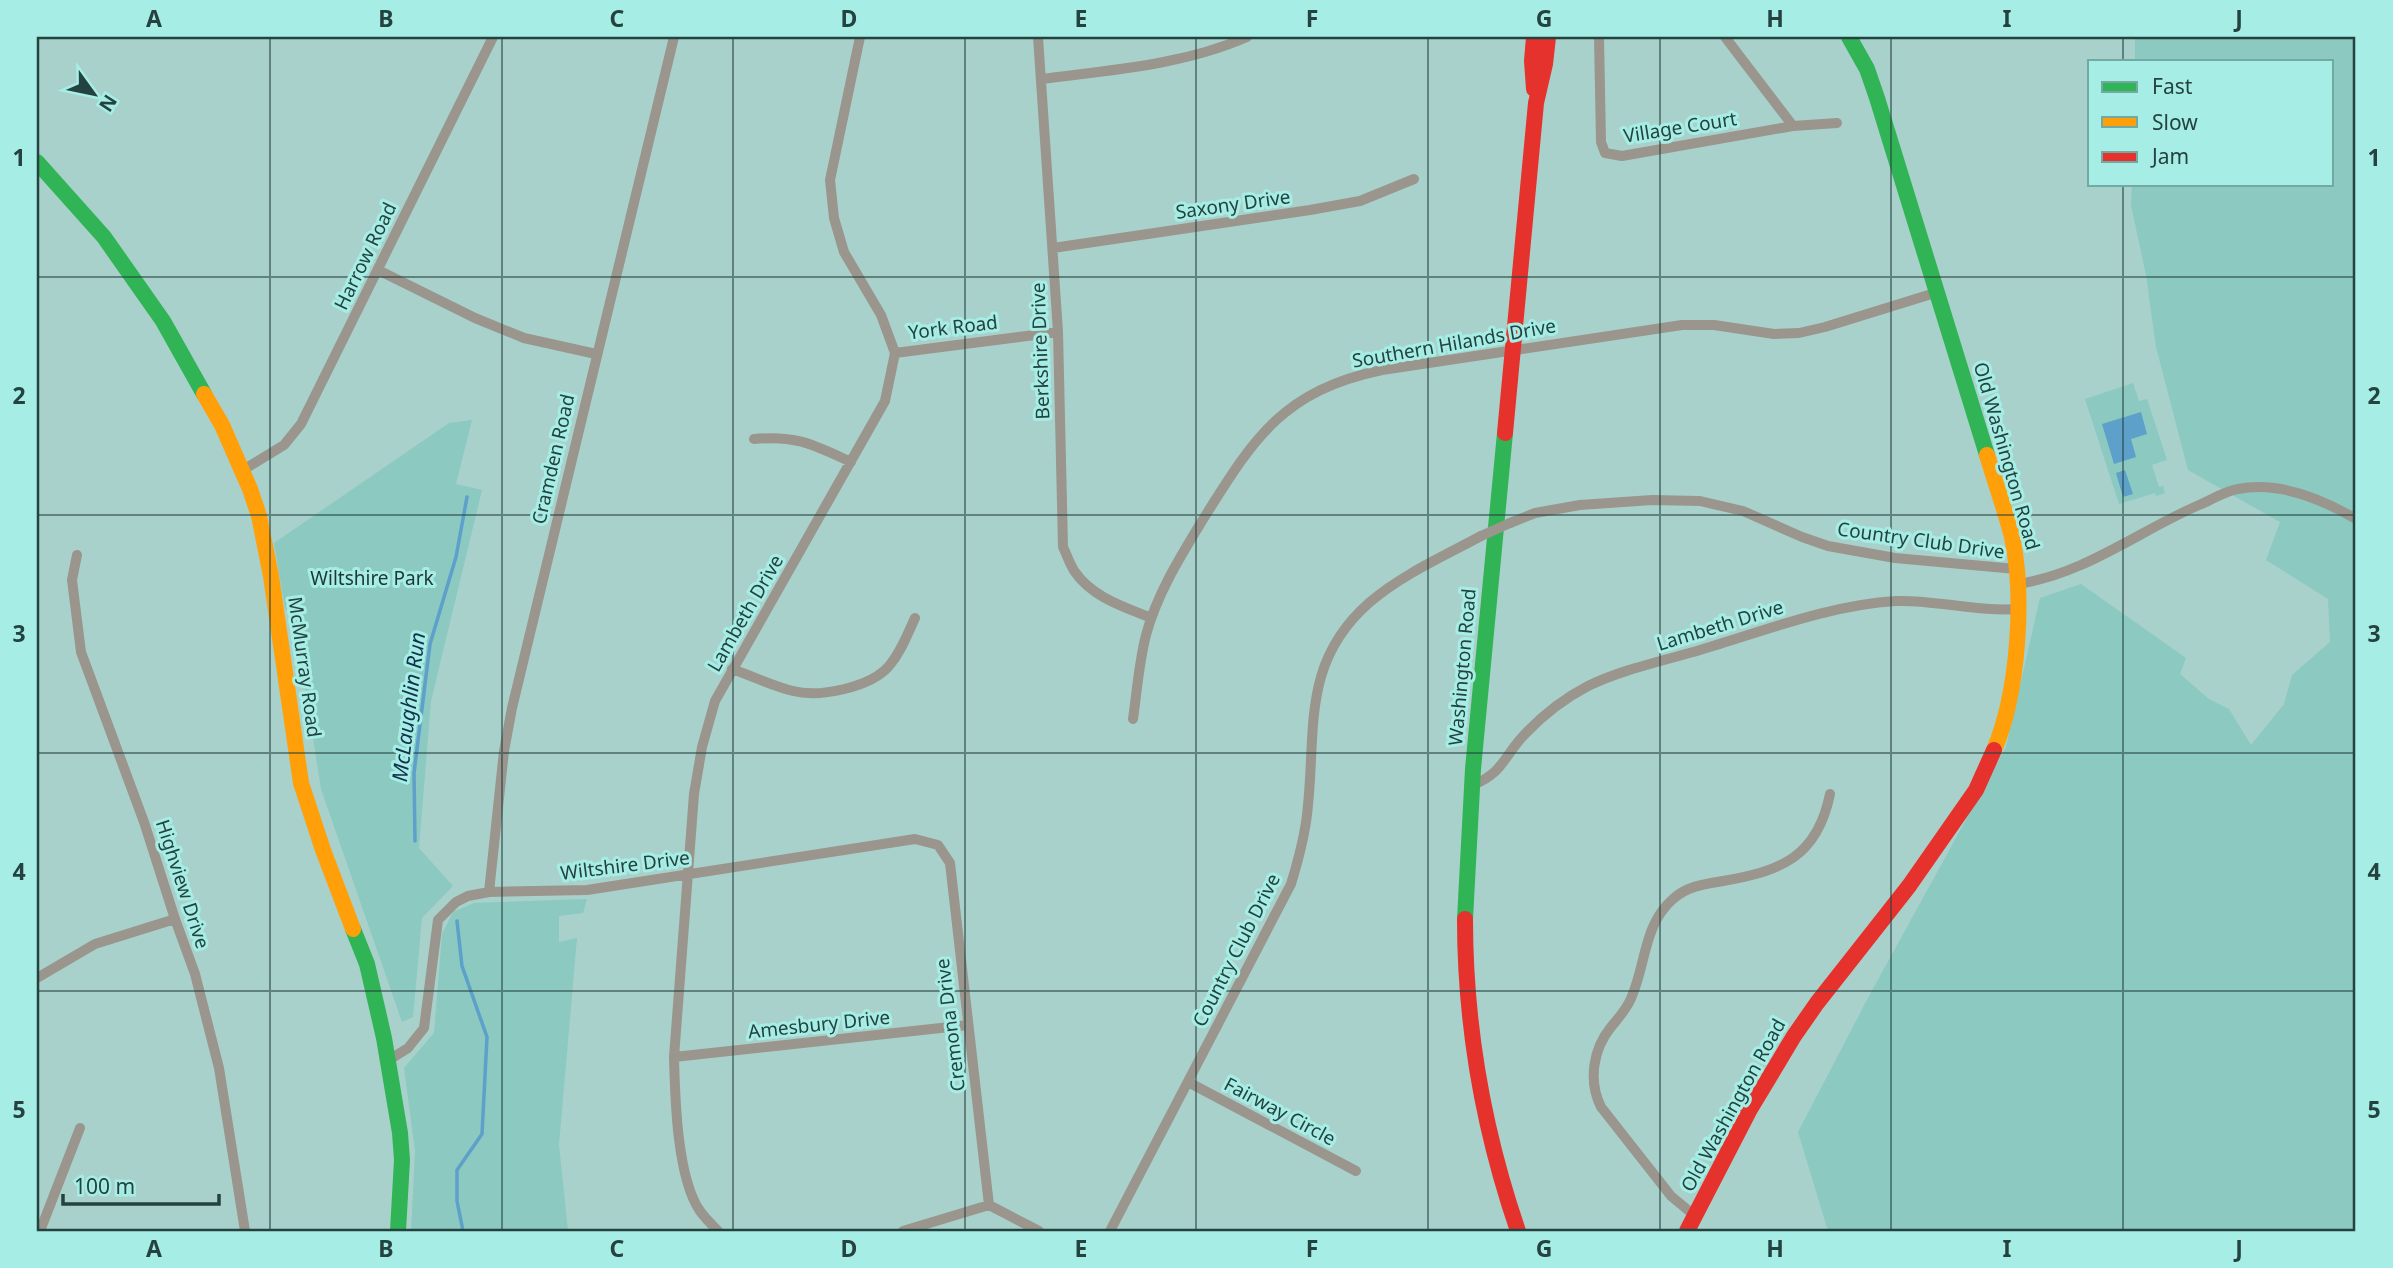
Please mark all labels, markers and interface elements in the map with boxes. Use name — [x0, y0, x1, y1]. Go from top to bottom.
text: A — [146, 2, 162, 34]
text: B — [378, 2, 394, 34]
text: C — [610, 2, 625, 34]
text: D — [841, 2, 857, 34]
text: E — [1075, 2, 1087, 34]
text: F — [1306, 2, 1318, 34]
text: G — [1536, 2, 1552, 34]
text: H — [1766, 2, 1784, 34]
text: I — [2003, 2, 2012, 34]
text: J — [2233, 2, 2243, 34]
north arrow — [60, 60, 130, 130]
legend — [2088, 60, 2334, 186]
text: Fast — [2152, 72, 2193, 100]
text: N — [93, 90, 123, 117]
street label: Village Court — [1622, 105, 1738, 149]
text: Slow — [2152, 108, 2198, 136]
text: 1 — [12, 141, 26, 173]
text: 1 — [2367, 141, 2381, 173]
text: Jam — [2150, 142, 2189, 170]
street label: Saxony Drive — [1174, 183, 1292, 225]
street label: Harrow Road — [328, 198, 402, 314]
street label: Berkshire Drive — [1025, 282, 1055, 420]
street label: York Road — [907, 309, 999, 345]
street label: Southern Hilands Drive — [1350, 312, 1558, 374]
street label: Old Washington Road — [1968, 359, 2046, 553]
text: 2 — [12, 379, 26, 411]
text: 2 — [2367, 379, 2381, 411]
street label: Cramden Road — [525, 391, 581, 527]
street label: Country Club Drive — [1836, 515, 2006, 565]
street label: Lambeth Drive — [701, 550, 789, 676]
park label: Wiltshire Park — [310, 565, 434, 591]
street label: Washington Road — [1442, 587, 1482, 747]
street label: Lambeth Drive — [1653, 593, 1787, 657]
street label: McMurray Road — [282, 595, 328, 739]
text: 3 — [12, 617, 26, 649]
text: 3 — [2367, 617, 2381, 649]
water label: McLaughlin Run — [385, 631, 431, 783]
street label: Highview Drive — [150, 816, 216, 952]
street label: Wiltshire Drive — [559, 844, 691, 886]
text: 4 — [12, 855, 26, 887]
text: 4 — [2367, 855, 2381, 887]
street label: Country Club Drive — [1186, 869, 1286, 1031]
street label: Cremona Drive — [929, 957, 971, 1093]
street label: Amesbury Drive — [747, 1004, 891, 1044]
street label: Old Washington Road — [1675, 1014, 1791, 1196]
street label: Fairway Circle — [1220, 1071, 1340, 1151]
text: 5 — [12, 1093, 26, 1125]
text: 5 — [2367, 1093, 2381, 1125]
scale bar — [63, 1163, 219, 1207]
text: 100 m — [74, 1172, 135, 1200]
text: A — [146, 1232, 162, 1264]
text: B — [378, 1232, 394, 1264]
text: C — [610, 1232, 625, 1264]
text: D — [841, 1232, 857, 1264]
text: E — [1075, 1232, 1087, 1264]
text: F — [1306, 1232, 1318, 1264]
text: G — [1536, 1232, 1552, 1264]
text: H — [1766, 1232, 1784, 1264]
text: I — [2003, 1232, 2012, 1264]
text: J — [2233, 1232, 2243, 1264]

